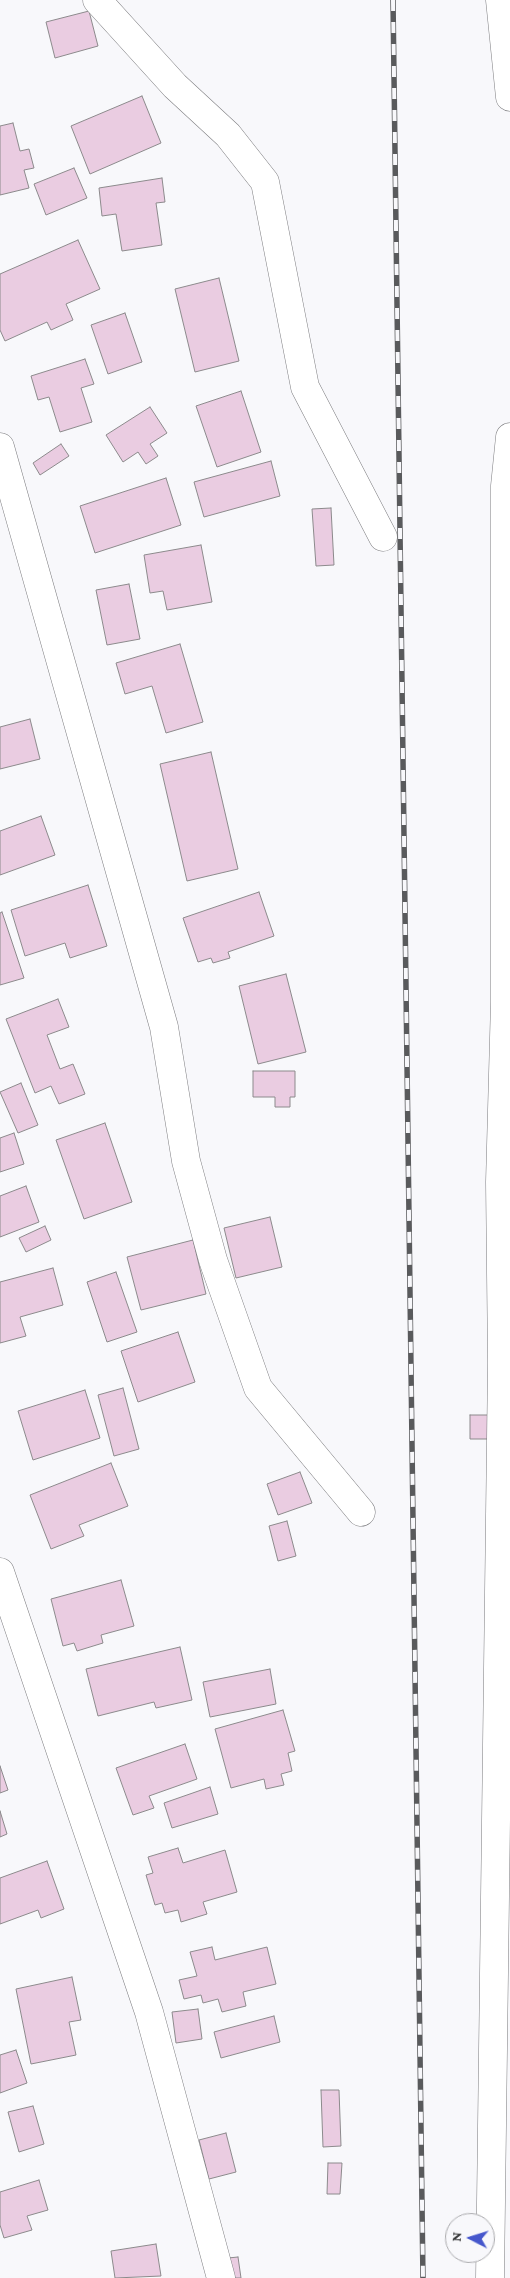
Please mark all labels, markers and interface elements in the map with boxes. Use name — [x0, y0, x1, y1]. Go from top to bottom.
north arrow — [445, 2213, 495, 2263]
text: N — [448, 2231, 464, 2242]

